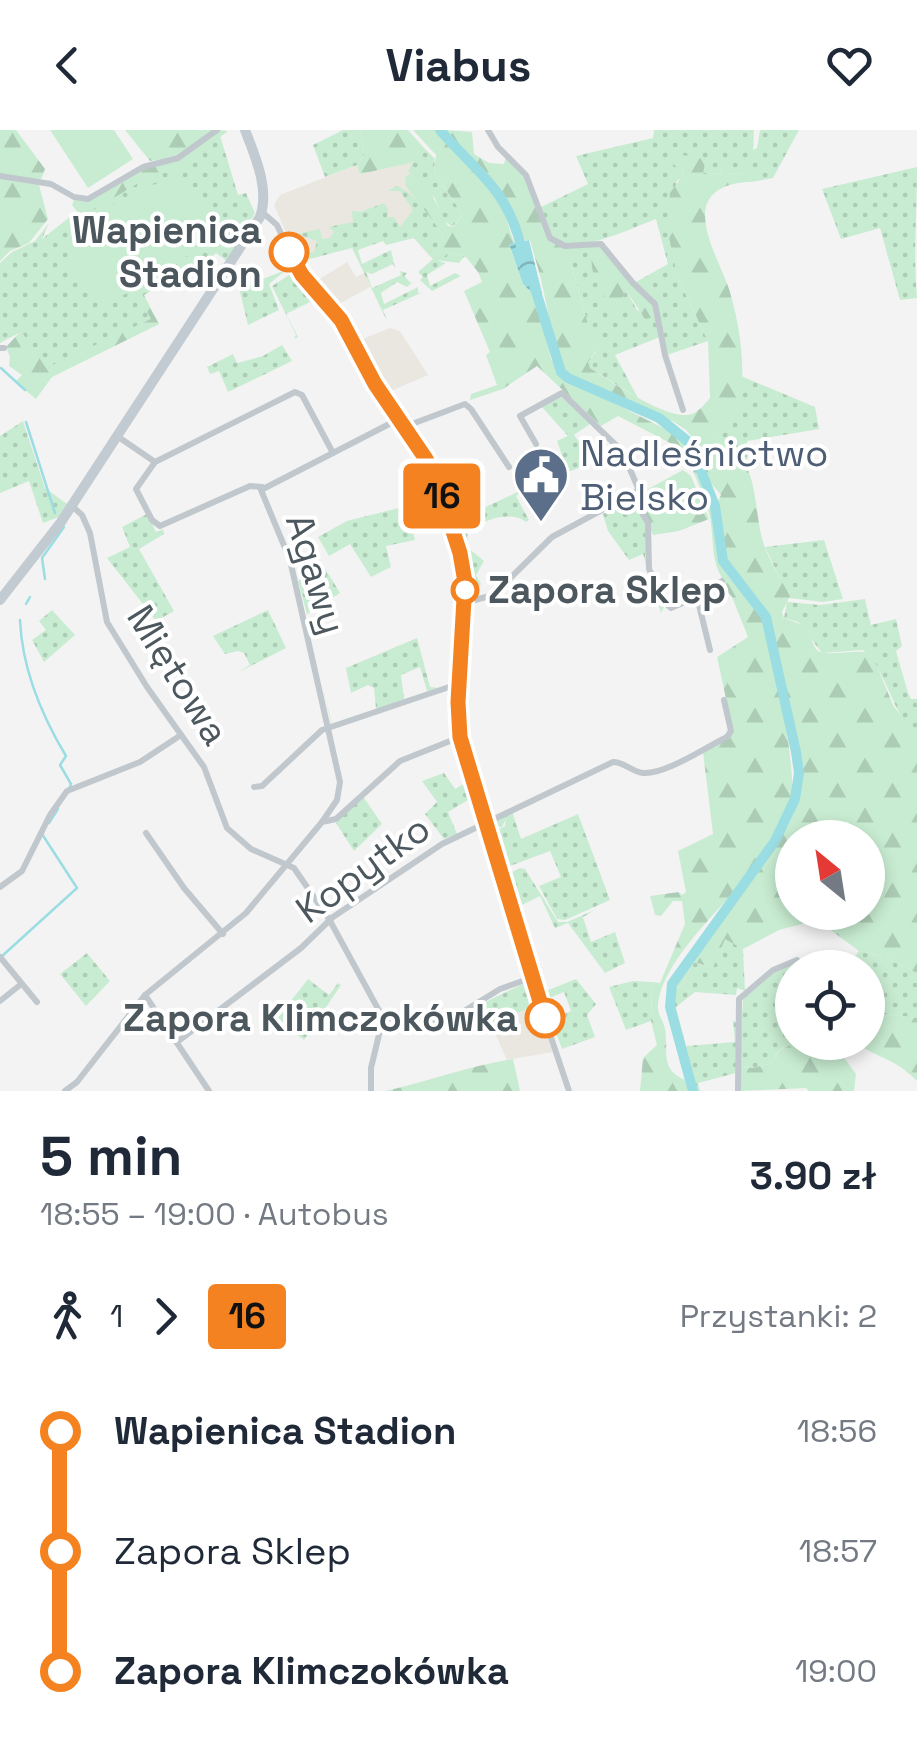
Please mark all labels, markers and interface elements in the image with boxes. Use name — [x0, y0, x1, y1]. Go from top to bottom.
text: Viabus — [386, 37, 531, 94]
icon: back — [40, 38, 95, 93]
icon: heart — [822, 38, 877, 93]
place label: Wapienica Stadion — [72, 206, 262, 298]
marker: Wapienica Stadion — [270, 233, 308, 271]
place label: Nadleśnictwo Bielsko — [580, 429, 829, 521]
public building icon: Nadleśnictwo Bielsko — [511, 445, 571, 524]
line badge: 16 — [397, 464, 487, 528]
text: 16 — [423, 474, 461, 518]
street label: Agawy — [275, 508, 357, 640]
place label: Zapora Sklep — [488, 566, 726, 614]
marker: Zapora Sklep — [452, 577, 478, 603]
street label: Miętowa — [116, 596, 240, 754]
street label: Kopytko — [287, 804, 439, 934]
north arrow — [775, 820, 885, 930]
map controls — [775, 820, 885, 1060]
button: locate — [775, 950, 885, 1060]
place label: Zapora Klimczokówka — [123, 994, 518, 1042]
marker: Zapora Klimczokówka — [526, 999, 564, 1037]
text: 5 min — [40, 1121, 182, 1191]
text: 3.90 zł — [750, 1152, 877, 1200]
text: 18:55 – 19:00 · Autobus — [40, 1194, 389, 1234]
icon: walk — [40, 1289, 95, 1344]
icon: forward — [138, 1289, 193, 1344]
text: 16 — [228, 1294, 266, 1338]
text: 1 — [110, 1296, 123, 1336]
text: Przystanki: 2 — [680, 1296, 877, 1336]
text: Wapienica Stadion — [114, 1407, 457, 1455]
text: 18:56 — [797, 1411, 877, 1451]
text: Zapora Sklep — [114, 1527, 351, 1575]
text: 18:57 — [799, 1531, 877, 1571]
text: Zapora Klimczokówka — [114, 1647, 509, 1695]
text: 19:00 — [795, 1651, 877, 1691]

